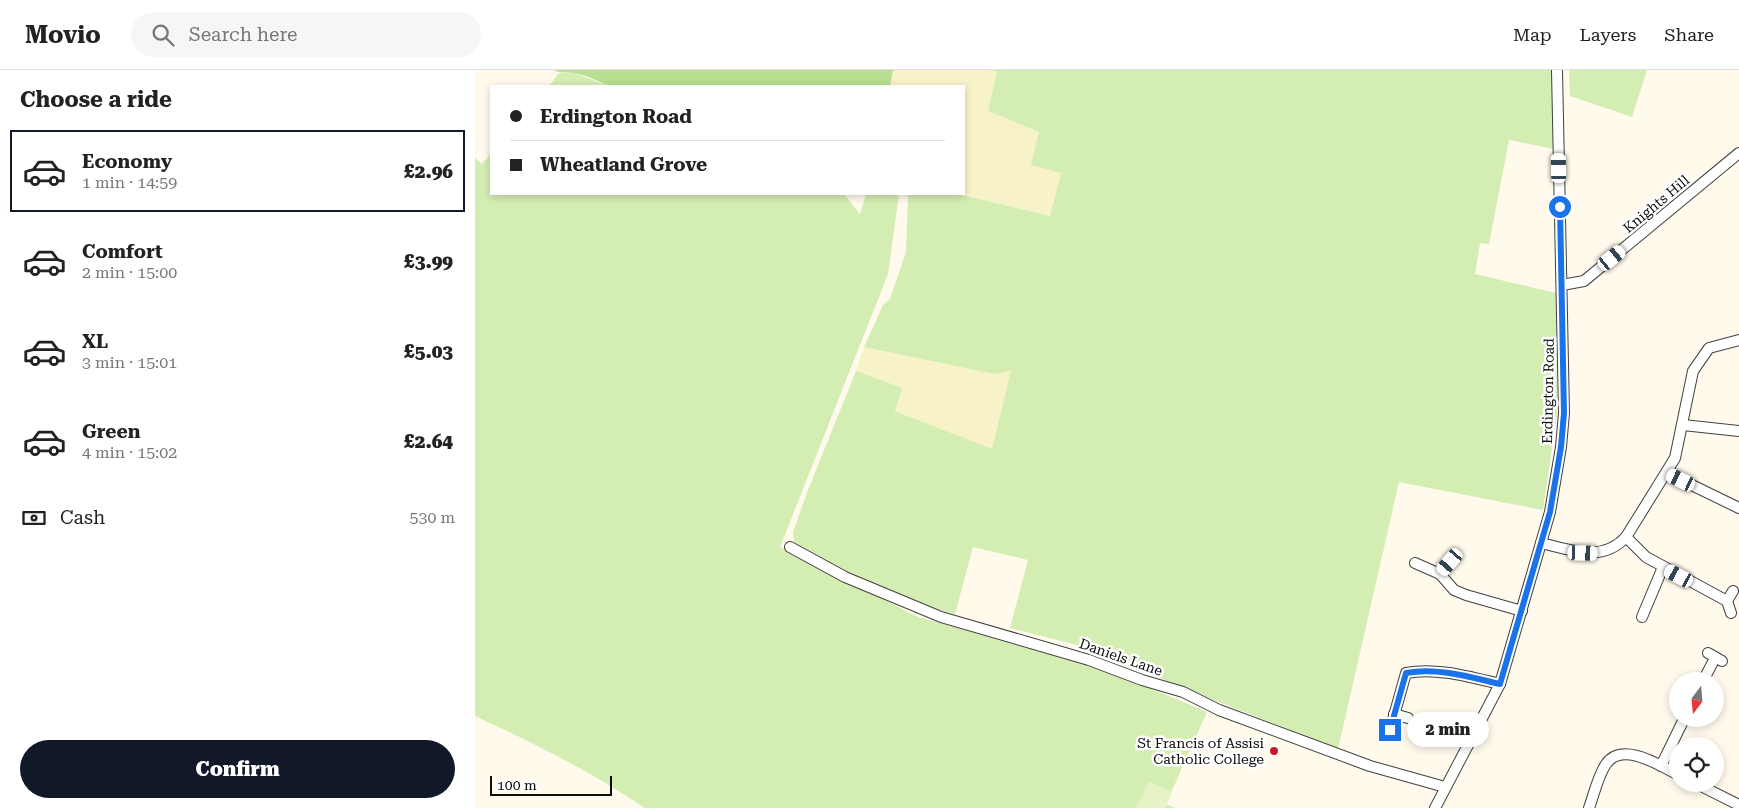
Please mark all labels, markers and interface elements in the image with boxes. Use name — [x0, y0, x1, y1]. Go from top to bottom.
search box — [131, 12, 481, 57]
text: Movio — [25, 21, 101, 49]
icon: search — [149, 21, 177, 49]
text: Search here — [189, 23, 298, 46]
text: Map — [1513, 24, 1552, 45]
text: Layers — [1580, 24, 1636, 45]
text: Share — [1664, 24, 1714, 45]
text: Choose a ride — [20, 87, 172, 112]
text: Erdington Road — [540, 105, 692, 128]
icon: car — [22, 149, 67, 194]
text: Economy — [82, 150, 172, 173]
text: Wheatland Grove — [540, 153, 707, 176]
car — [1551, 153, 1566, 183]
text: £2.96 — [404, 160, 453, 183]
street label: Knights Hill — [1620, 171, 1693, 236]
text: 1 min · 14:59 — [82, 173, 177, 192]
route start — [1549, 196, 1571, 218]
icon: car — [22, 239, 67, 284]
text: Comfort — [82, 240, 163, 263]
car — [1595, 243, 1628, 273]
text: £3.99 — [404, 250, 453, 273]
text: 2 min · 15:00 — [82, 263, 177, 282]
icon: car — [22, 329, 67, 374]
text: XL — [82, 330, 108, 353]
street label: Erdington Road — [1539, 338, 1557, 444]
text: £5.03 — [404, 340, 453, 363]
text: 3 min · 15:01 — [82, 353, 177, 372]
icon: car — [22, 419, 67, 464]
text: Green — [82, 420, 140, 443]
text: £2.64 — [404, 430, 453, 453]
text: 4 min · 15:02 — [82, 443, 177, 462]
car — [1664, 467, 1697, 493]
icon: cash — [20, 504, 48, 532]
text: Cash — [60, 506, 105, 529]
text: 530 m — [409, 508, 455, 527]
car — [1567, 545, 1598, 561]
car — [1434, 546, 1465, 578]
car — [1662, 562, 1695, 590]
street label: Daniels Lane — [1077, 635, 1165, 679]
north arrow — [1669, 672, 1724, 728]
map controls — [1669, 672, 1724, 792]
callout: 2 min — [1407, 712, 1490, 748]
route end — [1379, 719, 1401, 741]
text: 2 min — [1426, 720, 1470, 739]
place label: St Francis of Assisi Catholic College — [1137, 735, 1265, 767]
button: locate — [1669, 737, 1724, 792]
button: Confirm — [20, 740, 455, 798]
marker: St Francis of Assisi Catholic College — [1268, 745, 1280, 757]
scale bar — [490, 773, 613, 796]
text: 100 m — [497, 777, 537, 793]

